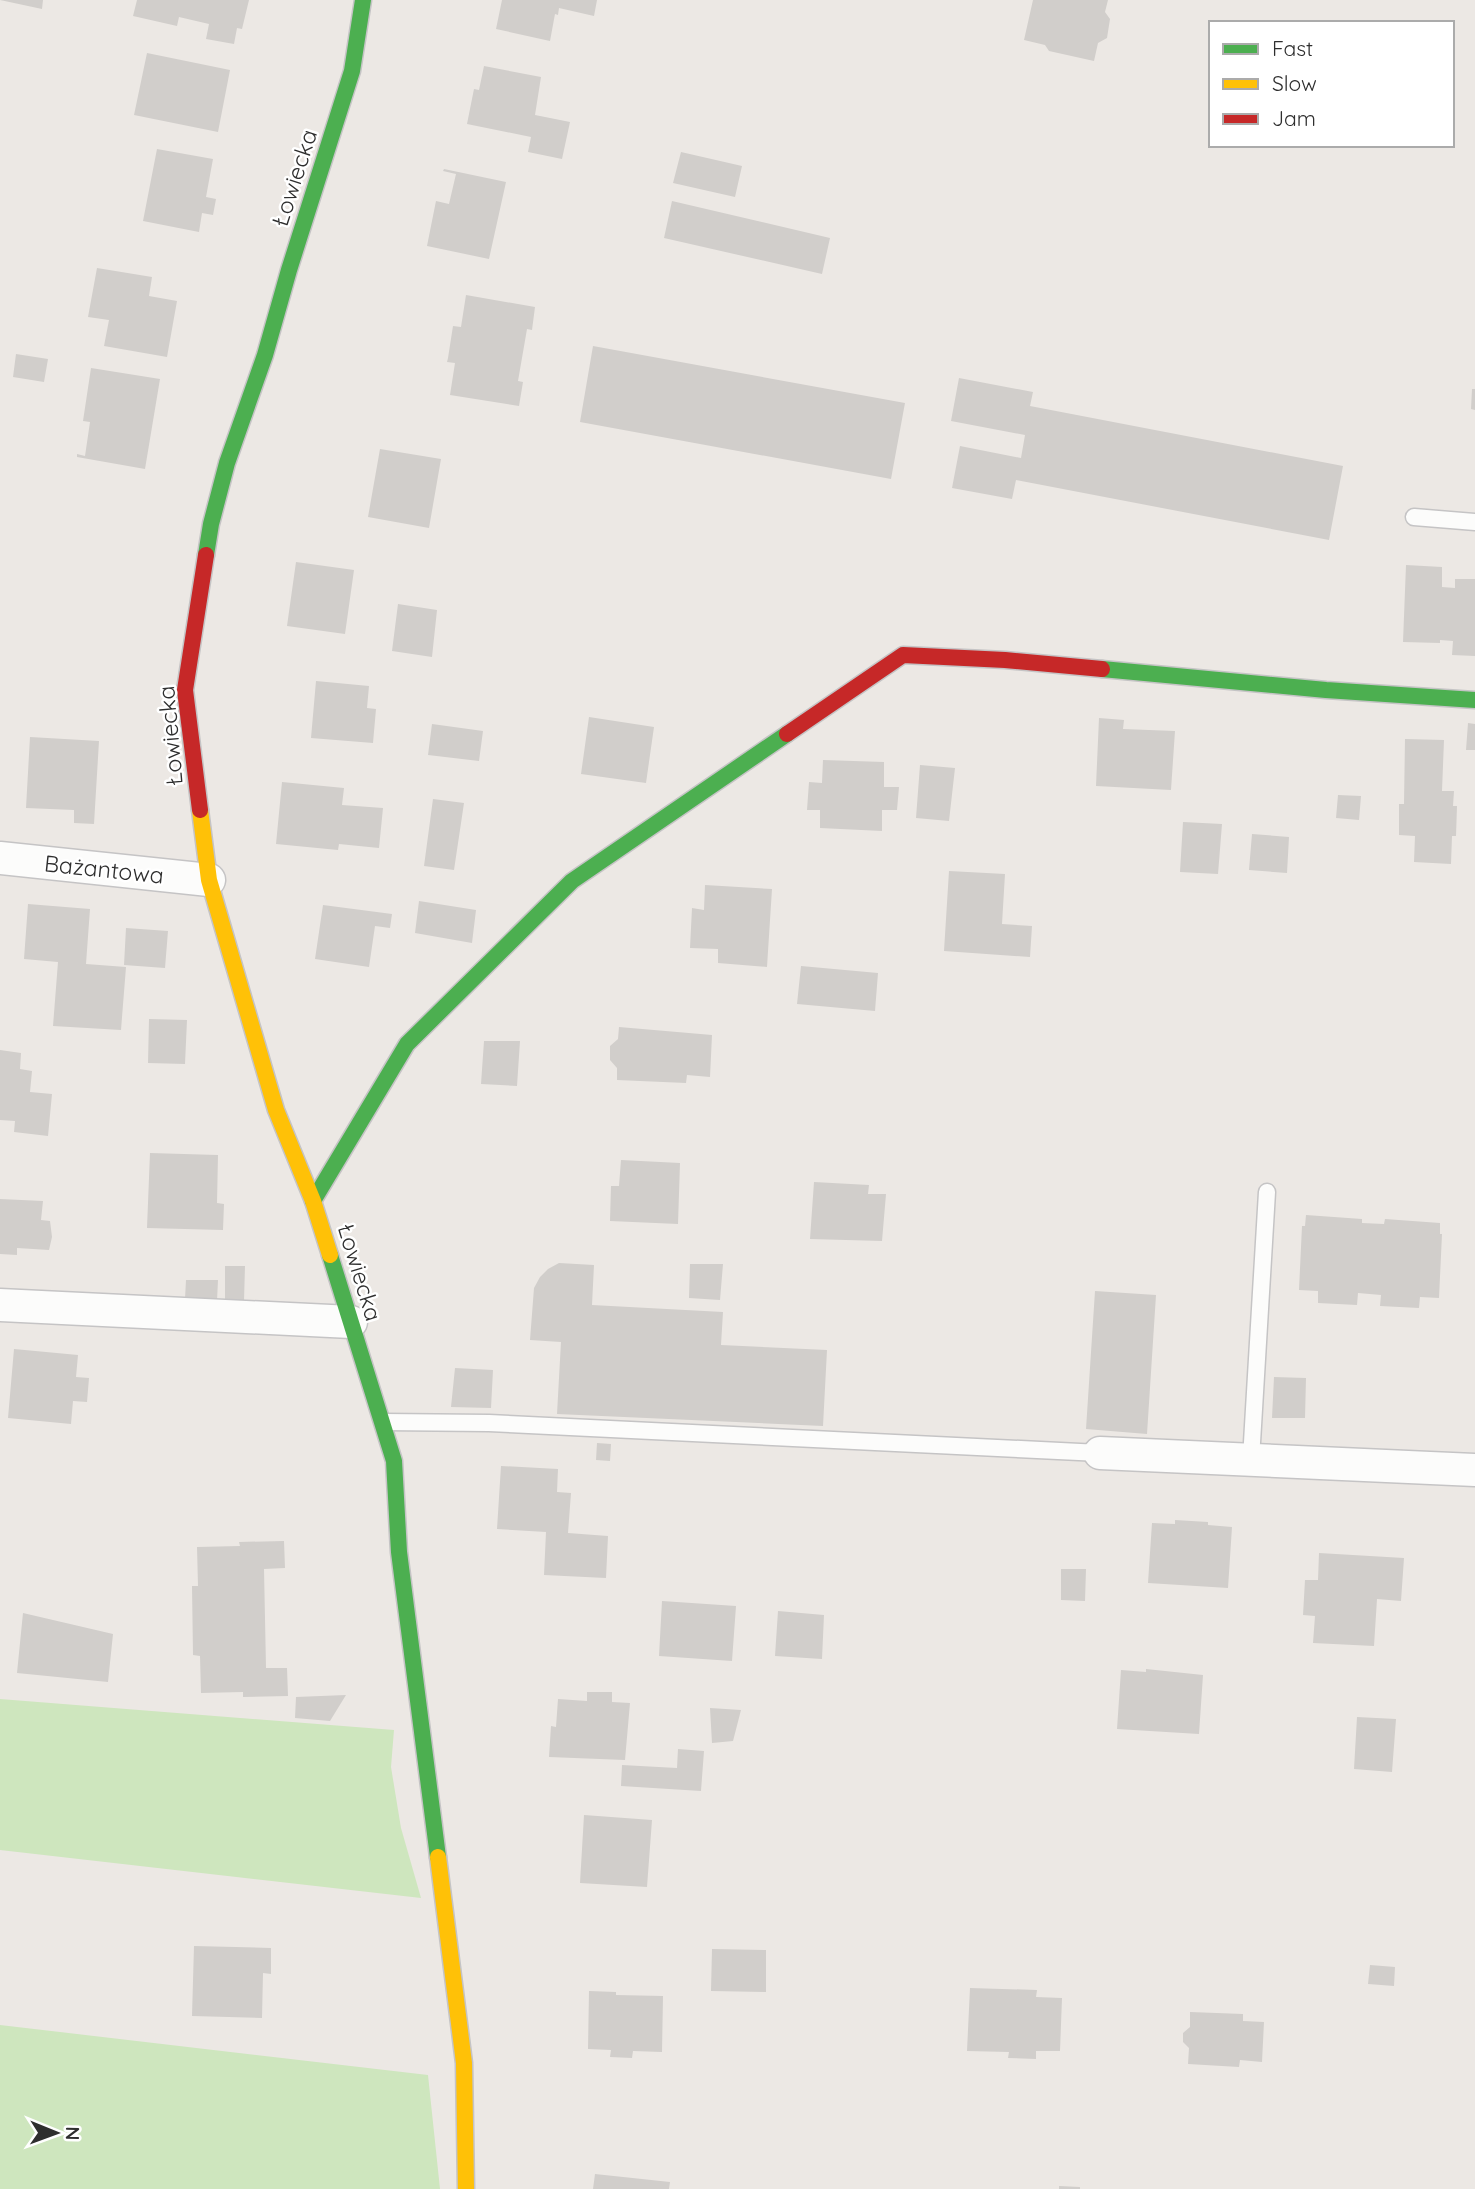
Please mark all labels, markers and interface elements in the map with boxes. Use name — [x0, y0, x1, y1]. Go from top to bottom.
legend — [1209, 21, 1454, 147]
text: Fast — [1272, 35, 1313, 61]
text: Slow — [1272, 70, 1317, 96]
text: Jam — [1272, 105, 1316, 131]
street label: Łowiecka — [265, 126, 323, 230]
street label: Łowiecka — [151, 685, 189, 787]
street label: Bażantowa — [43, 848, 165, 890]
street label: Łowiecka — [331, 1220, 389, 1324]
north arrow — [21, 2098, 91, 2168]
text: N — [61, 2126, 85, 2140]

